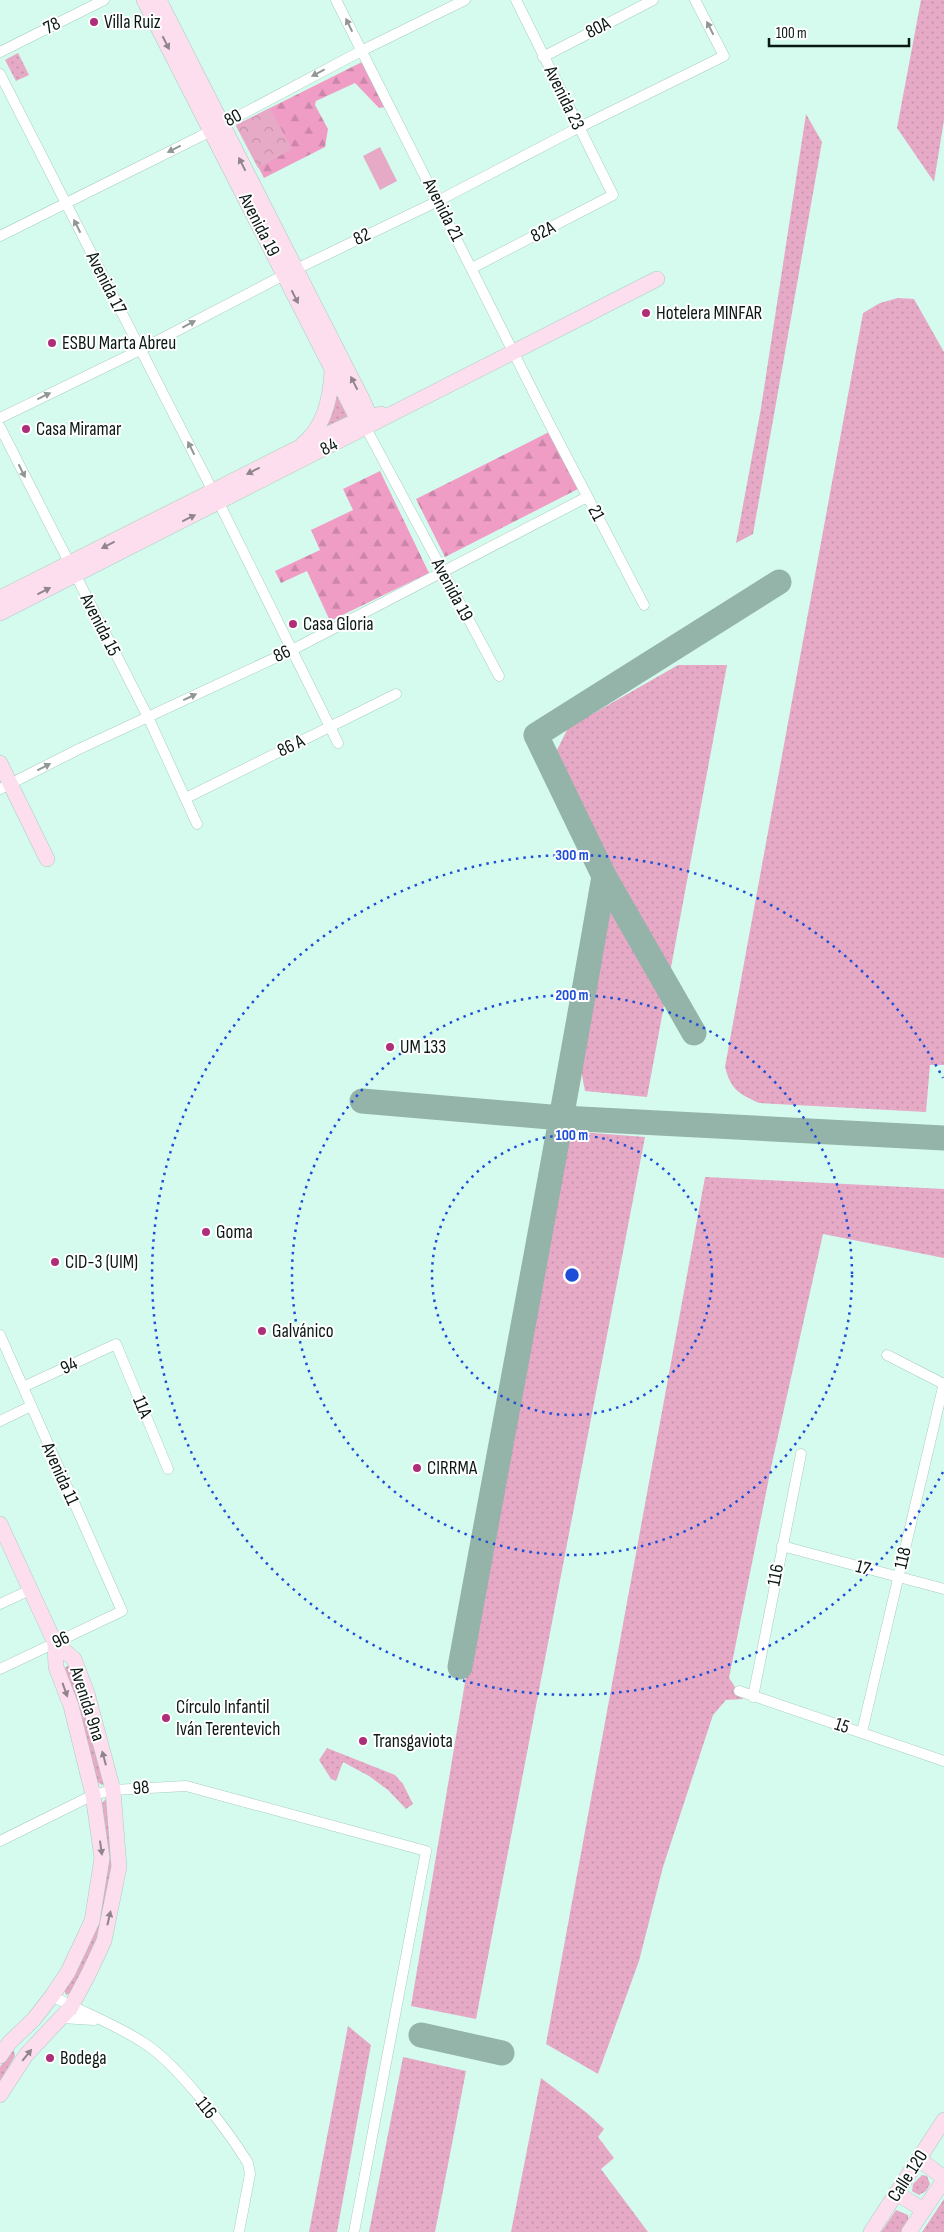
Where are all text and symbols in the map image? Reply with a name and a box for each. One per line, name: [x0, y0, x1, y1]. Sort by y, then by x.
place label: Villa Ruiz: [104, 11, 161, 34]
street label: 78: [40, 12, 64, 40]
street label: 80A: [582, 12, 615, 44]
scale bar: [769, 15, 909, 47]
marker: Villa Ruiz: [88, 16, 100, 28]
one-way arrow: [345, 18, 353, 33]
one-way arrow: [706, 21, 714, 35]
text: 100 m: [776, 24, 807, 43]
one-way arrow: [162, 36, 170, 51]
street label: Avenida 23: [538, 61, 589, 134]
one-way arrow: [311, 69, 325, 77]
street label: 80: [220, 104, 246, 132]
one-way arrow: [167, 145, 181, 153]
one-way arrow: [238, 156, 246, 171]
street label: Avenida 21: [417, 174, 469, 245]
street label: Avenida 19: [233, 189, 285, 260]
street label: 82A: [527, 216, 560, 248]
one-way arrow: [73, 218, 81, 233]
street label: 82: [350, 223, 374, 251]
street label: Avenida 17: [80, 247, 132, 318]
one-way arrow: [291, 290, 299, 305]
place label: Hotelera MINFAR: [656, 302, 763, 325]
marker: Hotelera MINFAR: [640, 307, 652, 319]
one-way arrow: [182, 320, 197, 328]
place label: ESBU Marta Abreu: [62, 332, 176, 355]
marker: ESBU Marta Abreu: [46, 337, 58, 349]
one-way arrow: [350, 375, 358, 390]
one-way arrow: [37, 392, 51, 400]
place label: Casa Miramar: [36, 418, 122, 441]
marker: Casa Miramar: [20, 423, 32, 435]
street label: 84: [316, 433, 342, 461]
one-way arrow: [187, 441, 195, 455]
one-way arrow: [18, 463, 26, 478]
one-way arrow: [245, 467, 260, 475]
street label: 21: [582, 501, 610, 525]
one-way arrow: [182, 514, 196, 522]
one-way arrow: [100, 541, 115, 549]
street label: Avenida 19: [425, 554, 478, 625]
one-way arrow: [36, 587, 51, 595]
street label: Avenida 15: [74, 589, 125, 660]
place label: Casa Gloria: [303, 613, 374, 636]
marker: Casa Gloria: [287, 618, 299, 630]
street label: 86: [269, 640, 295, 668]
one-way arrow: [183, 693, 197, 701]
street label: 86 A: [273, 729, 309, 762]
one-way arrow: [36, 763, 51, 771]
text: 300 m: [555, 846, 589, 865]
text: 200 m: [555, 986, 589, 1005]
place label: UM 133: [400, 1036, 446, 1059]
marker: UM 133: [384, 1041, 396, 1053]
text: 100 m: [556, 1126, 588, 1145]
place label: Goma: [216, 1221, 253, 1244]
marker: Goma: [200, 1226, 212, 1238]
place label: CID-3 (UIM): [65, 1251, 138, 1274]
marker: CID-3 (UIM): [49, 1256, 61, 1268]
centre of rings: [563, 1266, 581, 1284]
place label: Galvánico: [272, 1320, 334, 1343]
marker: Galvánico: [256, 1325, 268, 1337]
street label: 94: [57, 1352, 81, 1380]
street label: 11A: [127, 1393, 157, 1422]
street label: Avenida 11: [36, 1438, 84, 1509]
place label: CIRRMA: [427, 1457, 478, 1480]
marker: CIRRMA: [411, 1462, 423, 1474]
street label: 118: [889, 1545, 917, 1571]
street label: 17: [853, 1555, 873, 1581]
street label: 116: [763, 1562, 789, 1588]
street label: 96: [49, 1626, 73, 1654]
street label: Avenida 9na: [64, 1663, 110, 1744]
one-way arrow: [62, 1683, 69, 1698]
place label: Círculo Infantil Iván Terentevich: [176, 1696, 280, 1741]
marker: Círculo Infantil Iván Terentevich: [160, 1712, 172, 1724]
street label: 15: [832, 1713, 852, 1739]
place label: Transgaviota: [373, 1730, 453, 1753]
marker: Transgaviota: [357, 1735, 369, 1747]
one-way arrow: [100, 1750, 108, 1766]
street label: 98: [132, 1776, 150, 1800]
one-way arrow: [97, 1841, 105, 1857]
one-way arrow: [105, 1911, 113, 1926]
place label: Bodega: [60, 2047, 107, 2070]
one-way arrow: [21, 2049, 32, 2062]
marker: Bodega: [44, 2052, 56, 2064]
street label: 116: [190, 2092, 222, 2124]
street label: Calle 120: [883, 2146, 933, 2206]

